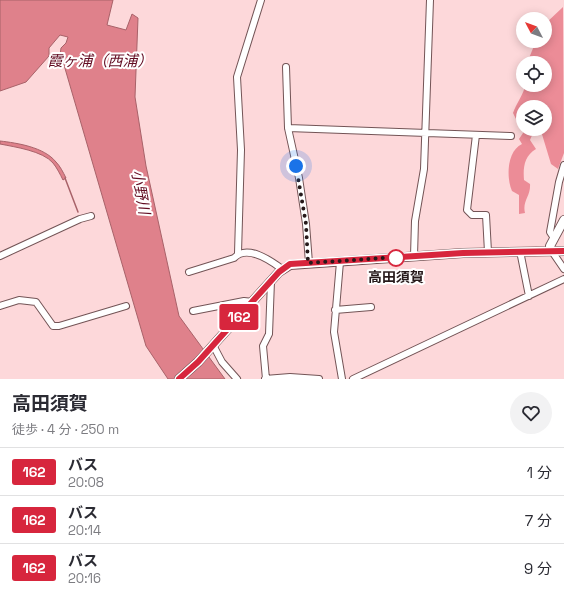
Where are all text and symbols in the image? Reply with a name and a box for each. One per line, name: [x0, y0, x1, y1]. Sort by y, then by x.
north arrow: [516, 12, 552, 48]
map controls: [516, 12, 552, 136]
water label: 霞ヶ浦（西浦）: [47, 51, 153, 70]
button: locate: [516, 56, 552, 92]
button: layers: [516, 100, 552, 136]
your location: [286, 156, 306, 176]
water label: 小野川: [128, 168, 155, 218]
marker: 高田須賀: [387, 249, 405, 267]
place label: 高田須賀: [368, 268, 424, 286]
line badge: 162: [216, 304, 262, 330]
text: 162: [227, 308, 251, 326]
text: 高田須賀: [12, 391, 88, 416]
button: heart: [510, 392, 552, 434]
text: 徒歩 · 4 分 · 250 m: [12, 421, 119, 438]
text: バス: [68, 455, 98, 474]
text: 162: [22, 463, 46, 481]
text: 1 分: [527, 463, 552, 482]
text: 20:08: [68, 474, 104, 491]
text: バス: [68, 503, 98, 522]
text: 162: [22, 511, 46, 529]
text: 7 分: [525, 511, 552, 530]
text: 20:14: [68, 522, 101, 539]
text: バス: [68, 551, 98, 570]
text: 162: [22, 559, 46, 577]
text: 9 分: [524, 559, 552, 578]
text: 20:16: [68, 570, 101, 587]

